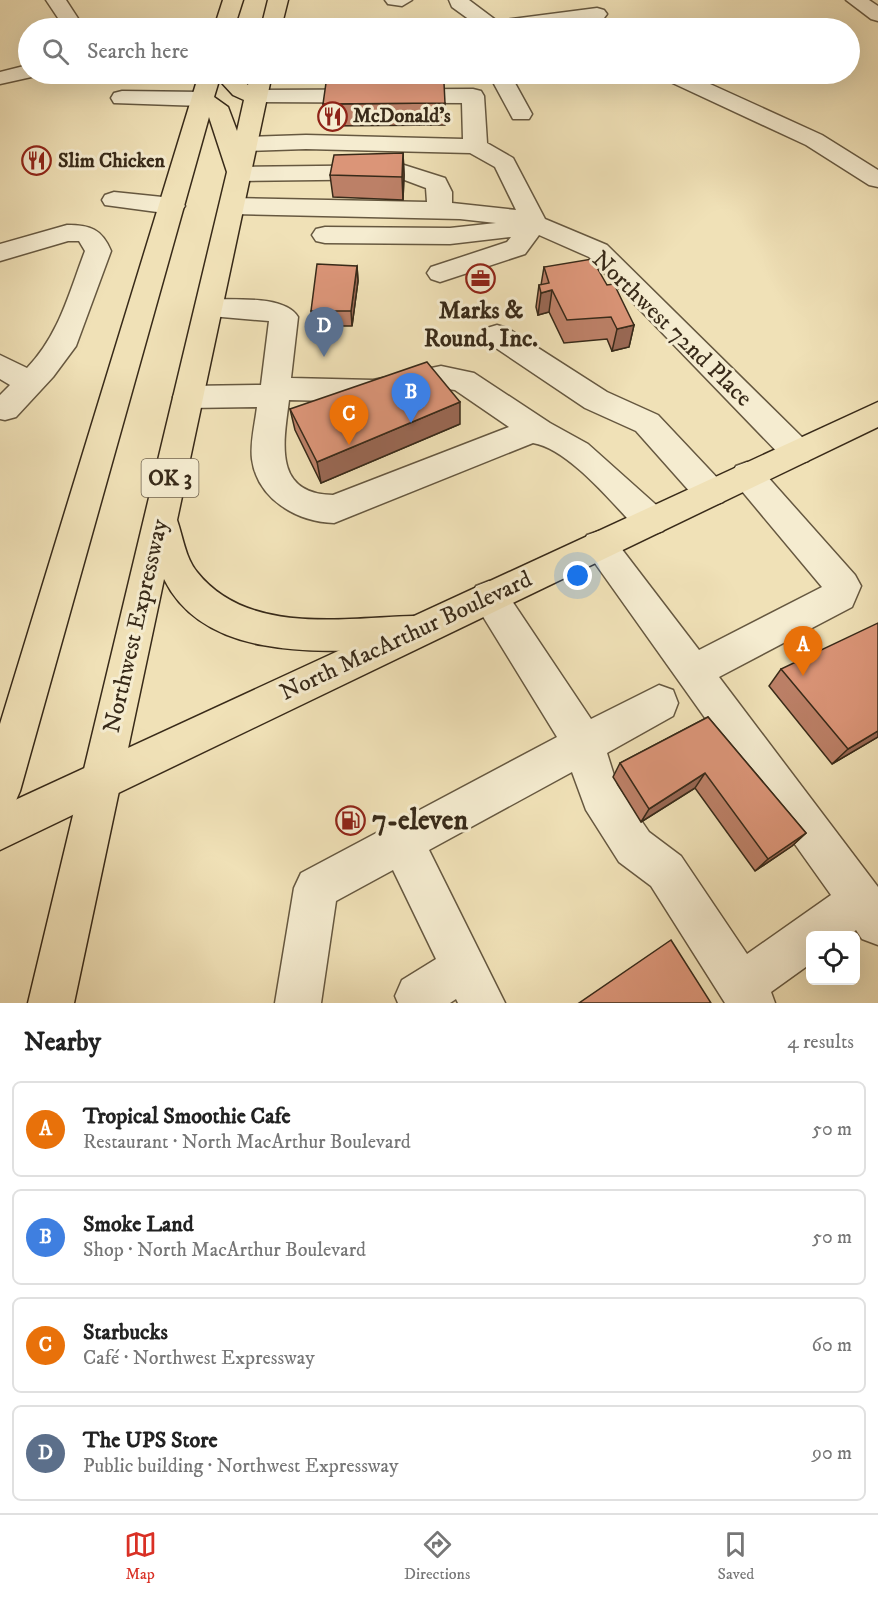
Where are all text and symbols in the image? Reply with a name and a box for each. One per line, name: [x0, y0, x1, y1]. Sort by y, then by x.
search box: [18, 18, 860, 84]
icon: search: [39, 35, 72, 68]
text: Search here: [87, 38, 189, 65]
restaurant icon: McDonald's: [316, 100, 348, 132]
place label: McDonald's: [353, 104, 451, 129]
restaurant icon: Slim Chicken: [21, 145, 53, 177]
place label: Slim Chicken: [58, 149, 166, 174]
street label: Northwest 72nd Place: [586, 245, 759, 413]
office icon: Marks & Round, Inc.: [465, 262, 497, 294]
place label: Marks & Round, Inc.: [424, 296, 538, 354]
pin: D: [304, 308, 344, 357]
pin: B: [392, 374, 430, 423]
pin: C: [330, 396, 368, 445]
road number: OK 3: [142, 459, 198, 497]
street label: Northwest Expressway: [97, 516, 175, 736]
your location: [563, 561, 592, 590]
street label: North MacArthur Boulevard: [275, 564, 537, 708]
pin: A: [784, 626, 822, 676]
place label: 7-eleven: [372, 803, 468, 838]
fuel station icon: 7-eleven: [335, 804, 367, 836]
map controls: [806, 931, 860, 985]
button: locate: [806, 931, 860, 985]
text: Nearby: [24, 1026, 101, 1059]
text: 4 results: [787, 1030, 854, 1055]
text: Tropical Smoothie Cafe: [83, 1103, 291, 1130]
text: A: [39, 1117, 52, 1142]
text: 50 m: [812, 1117, 852, 1142]
text: Restaurant · North MacArthur Boulevard: [83, 1130, 411, 1155]
text: Smoke Land: [83, 1211, 194, 1238]
text: B: [39, 1225, 52, 1250]
text: 50 m: [812, 1225, 852, 1250]
text: Shop · North MacArthur Boulevard: [83, 1238, 366, 1263]
text: Starbucks: [83, 1319, 168, 1346]
text: C: [39, 1333, 52, 1358]
text: 60 m: [812, 1333, 852, 1358]
text: Café · Northwest Expressway: [83, 1346, 315, 1371]
text: The UPS Store: [83, 1427, 218, 1454]
text: D: [38, 1441, 53, 1466]
text: 90 m: [812, 1441, 852, 1466]
text: Public building · Northwest Expressway: [83, 1454, 398, 1479]
tab: Map: [124, 1528, 157, 1584]
tab: Directions: [404, 1528, 470, 1584]
tab: Saved: [718, 1528, 754, 1584]

